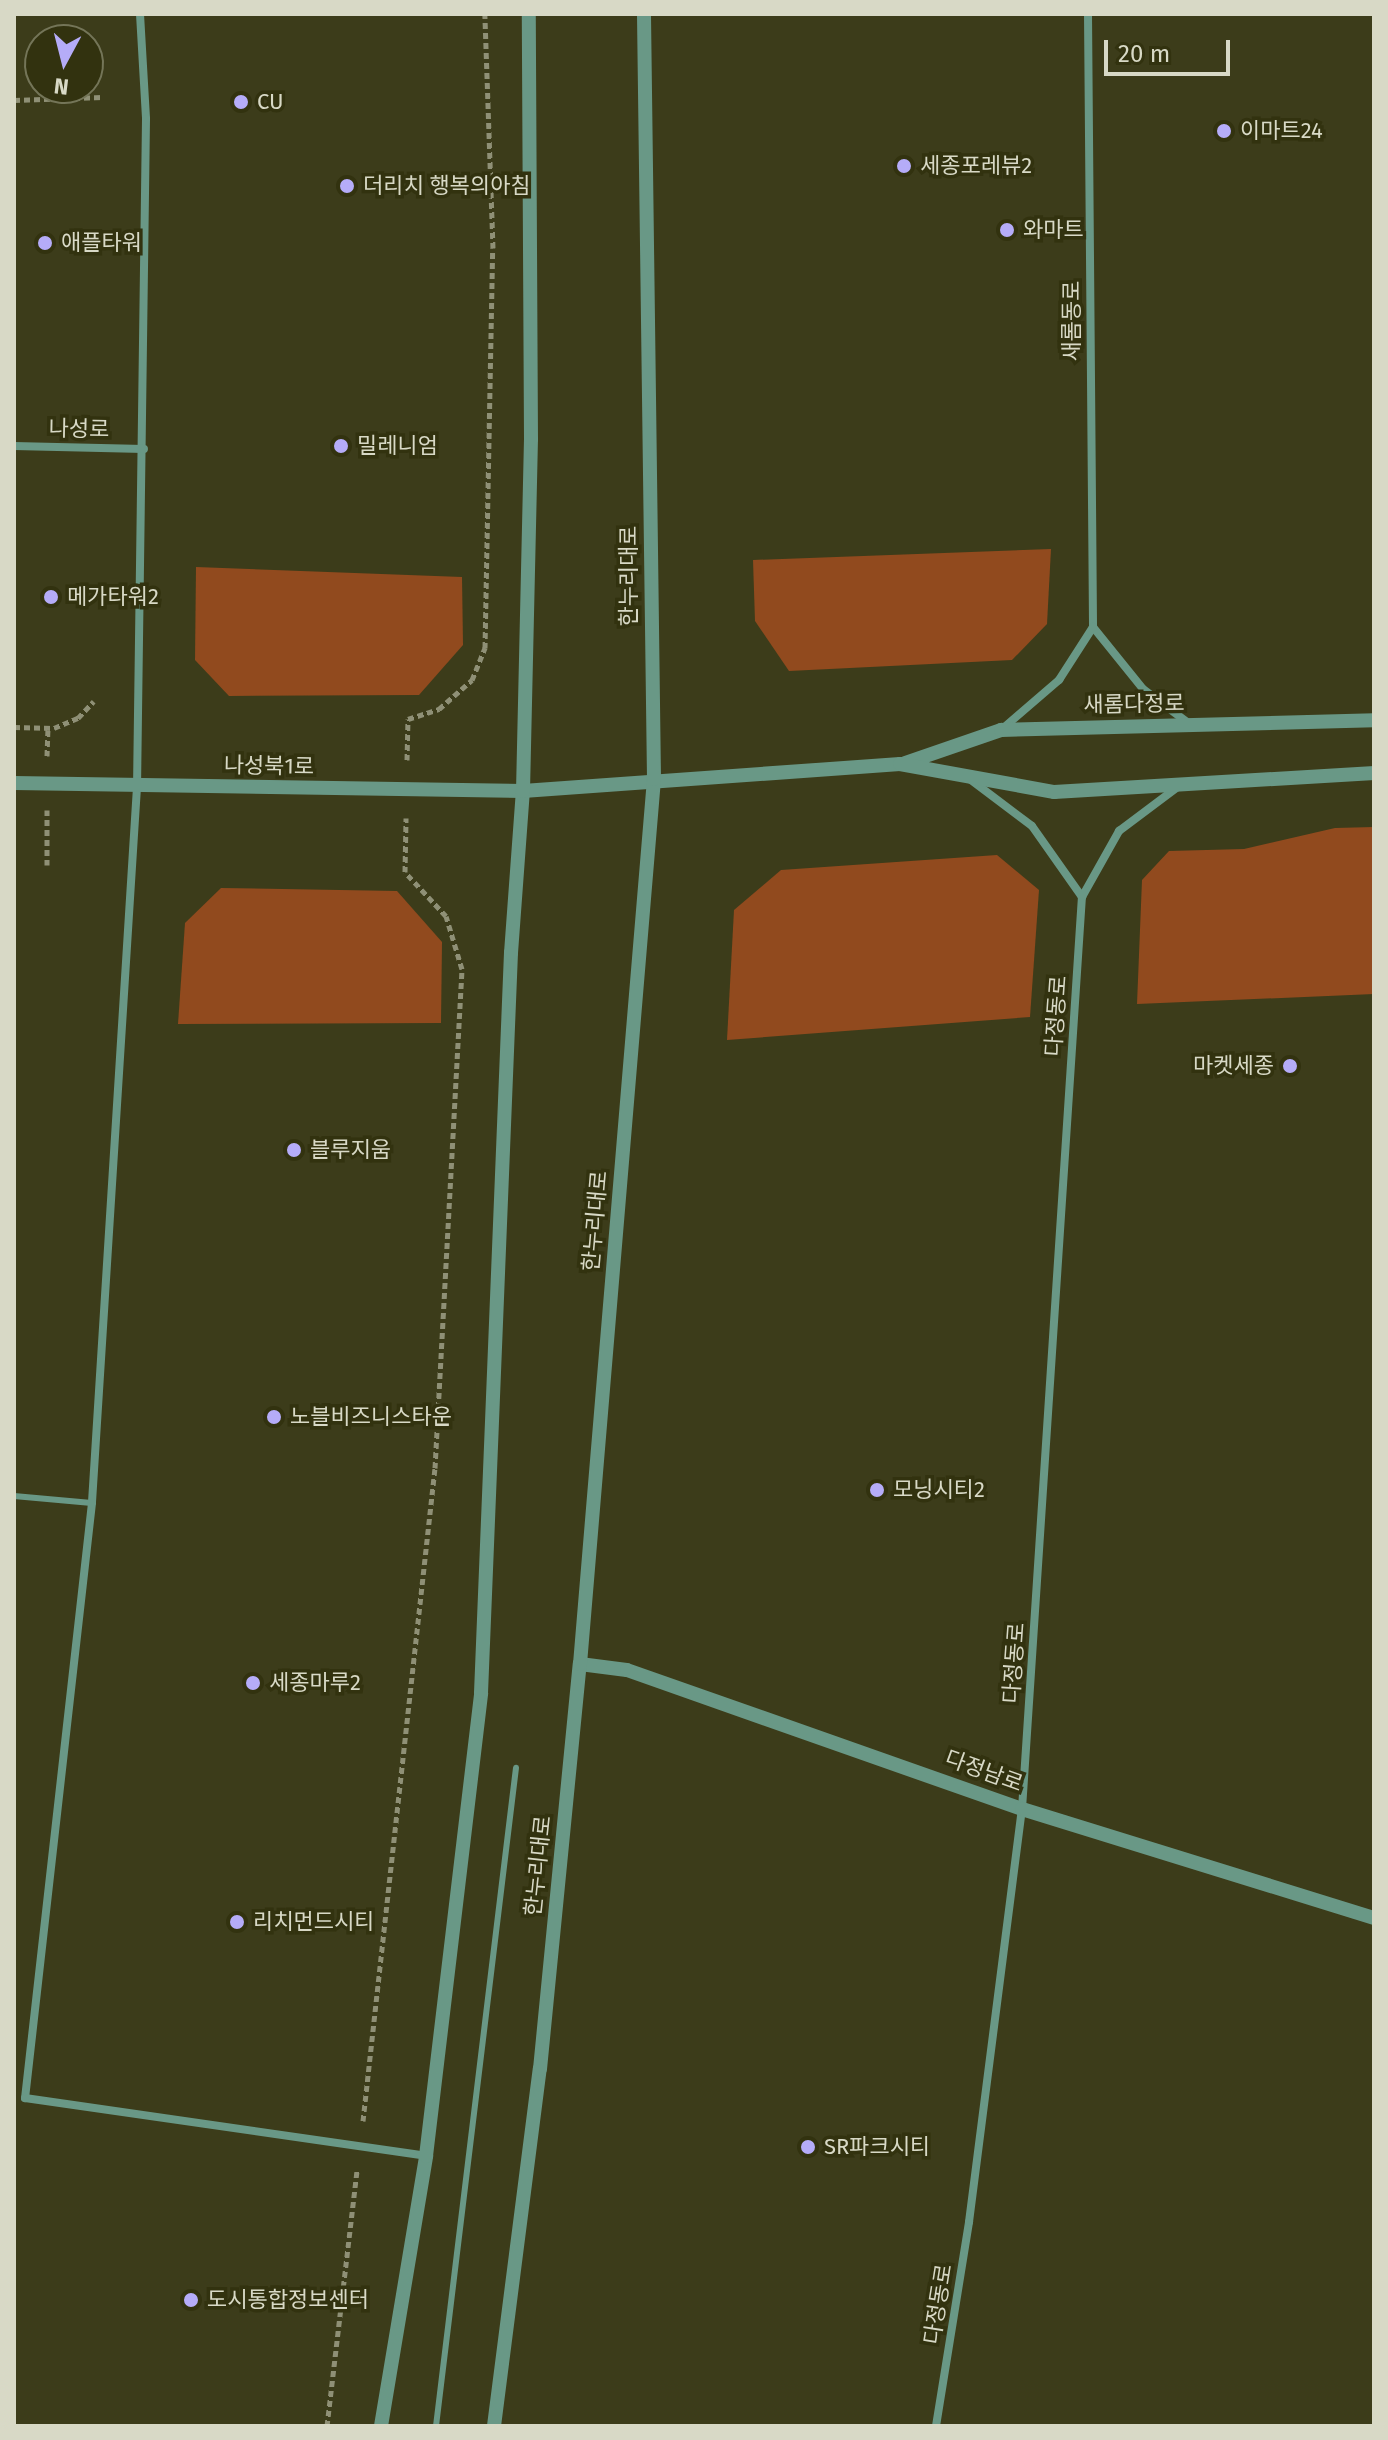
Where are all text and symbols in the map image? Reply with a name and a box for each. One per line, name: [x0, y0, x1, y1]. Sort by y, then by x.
north arrow: [24, 24, 104, 104]
scale bar: [1108, 24, 1234, 74]
text: 20 m: [1118, 40, 1170, 68]
text: N: [52, 72, 70, 101]
place label: CU: [257, 89, 284, 115]
marker: CU: [232, 93, 250, 111]
place label: 이마트24: [1240, 118, 1323, 144]
marker: 이마트24: [1215, 122, 1233, 140]
place label: 세종포레뷰2: [920, 153, 1032, 179]
marker: 세종포레뷰2: [895, 157, 913, 175]
place label: 더리치 행복의아침: [363, 173, 531, 199]
marker: 더리치 행복의아침: [338, 177, 356, 195]
place label: 와마트: [1023, 217, 1084, 243]
marker: 와마트: [998, 221, 1016, 239]
place label: 애플타워: [61, 230, 142, 256]
marker: 애플타워: [36, 234, 54, 252]
street label: 새롬동로: [1059, 281, 1085, 361]
street label: 나성로: [48, 415, 110, 443]
place label: 밀레니엄: [357, 433, 438, 459]
marker: 밀레니엄: [332, 437, 350, 455]
street label: 한누리대로: [616, 525, 642, 627]
place label: 메가타워2: [67, 584, 159, 610]
marker: 메가타워2: [42, 588, 60, 606]
street label: 새롬다정로: [1083, 690, 1185, 718]
street label: 나성북1로: [224, 752, 314, 780]
street label: 다정동로: [1040, 975, 1072, 1057]
place label: 마켓세종: [1193, 1053, 1274, 1079]
marker: 마켓세종: [1281, 1057, 1299, 1075]
place label: 블루지움: [310, 1137, 391, 1163]
marker: 블루지움: [285, 1141, 303, 1159]
street label: 한누리대로: [577, 1169, 613, 1273]
place label: 노블비즈니스타운: [290, 1404, 452, 1430]
marker: 노블비즈니스타운: [265, 1408, 283, 1426]
place label: 모닝시티2: [893, 1477, 985, 1503]
marker: 모닝시티2: [868, 1481, 886, 1499]
street label: 다정동로: [998, 1622, 1030, 1704]
place label: 세종마루2: [269, 1670, 361, 1696]
marker: 세종마루2: [244, 1674, 262, 1692]
street label: 다정남로: [941, 1745, 1027, 1797]
street label: 한누리대로: [520, 1814, 556, 1918]
place label: 리치먼드시티: [253, 1909, 374, 1935]
marker: 리치먼드시티: [228, 1913, 246, 1931]
place label: SR파크시티: [824, 2134, 930, 2160]
marker: SR파크시티: [799, 2138, 817, 2156]
street label: 다정동로: [919, 2262, 957, 2346]
place label: 도시통합정보센터: [207, 2287, 369, 2313]
marker: 도시통합정보센터: [182, 2291, 200, 2309]

